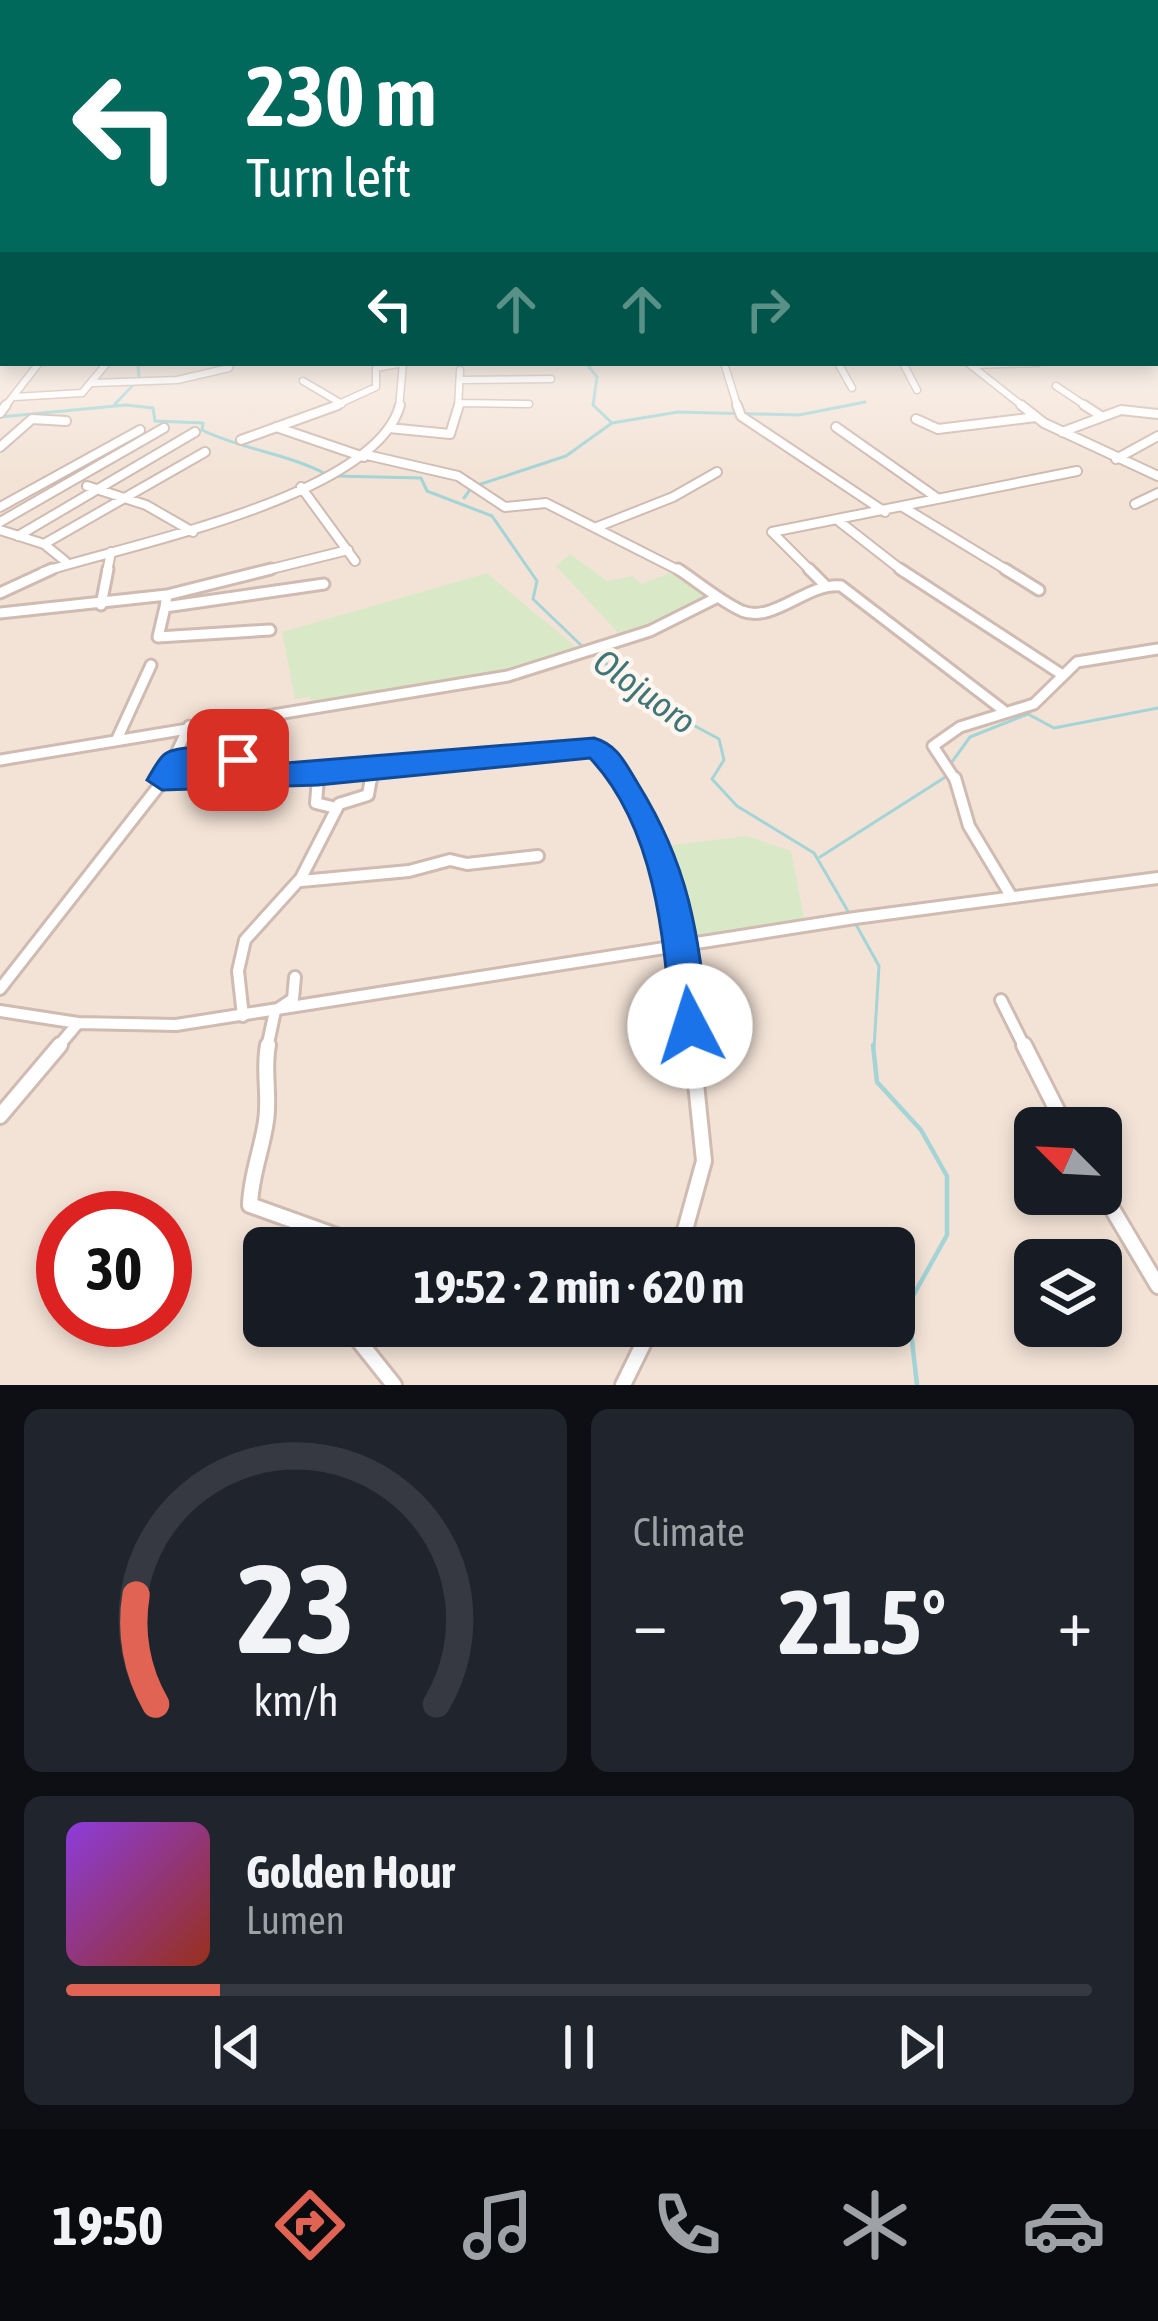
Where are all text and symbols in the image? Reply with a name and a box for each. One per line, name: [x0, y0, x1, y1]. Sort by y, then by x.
icon: left: [48, 48, 204, 204]
text: 230 m: [246, 48, 436, 144]
text: Turn left: [246, 147, 411, 208]
icon: left: [357, 276, 423, 342]
icon: ahead: [483, 276, 549, 342]
icon: ahead: [609, 276, 675, 342]
icon: right: [735, 276, 801, 342]
water label: Olojuoro: [586, 640, 704, 742]
pin: [187, 709, 289, 811]
icon: arrive: [205, 727, 271, 793]
position arrow: [627, 963, 753, 1089]
north arrow: [1014, 1107, 1122, 1215]
map controls: [1014, 1107, 1122, 1347]
speed limit sign: 30: [36, 1191, 192, 1347]
button: layers: [1014, 1239, 1122, 1347]
text: 19:52 · 2 min · 620 m: [414, 1261, 744, 1313]
text: Climate: [633, 1510, 745, 1554]
text: 23: [237, 1536, 354, 1679]
text: 21.5°: [779, 1570, 946, 1673]
text: −: [633, 1584, 667, 1660]
text: +: [1058, 1584, 1092, 1660]
text: km/h: [253, 1675, 338, 1724]
text: Golden Hour: [246, 1846, 455, 1898]
text: Lumen: [246, 1898, 345, 1942]
icon: previous: [204, 2014, 270, 2080]
icon: pause: [546, 2014, 612, 2080]
icon: next: [888, 2014, 954, 2080]
icon: directions: [268, 2183, 352, 2267]
icon: music: [456, 2183, 540, 2267]
icon: phone: [645, 2183, 729, 2267]
icon: climate: [833, 2183, 917, 2267]
icon: car: [1022, 2183, 1106, 2267]
text: 19:50: [52, 2195, 163, 2256]

